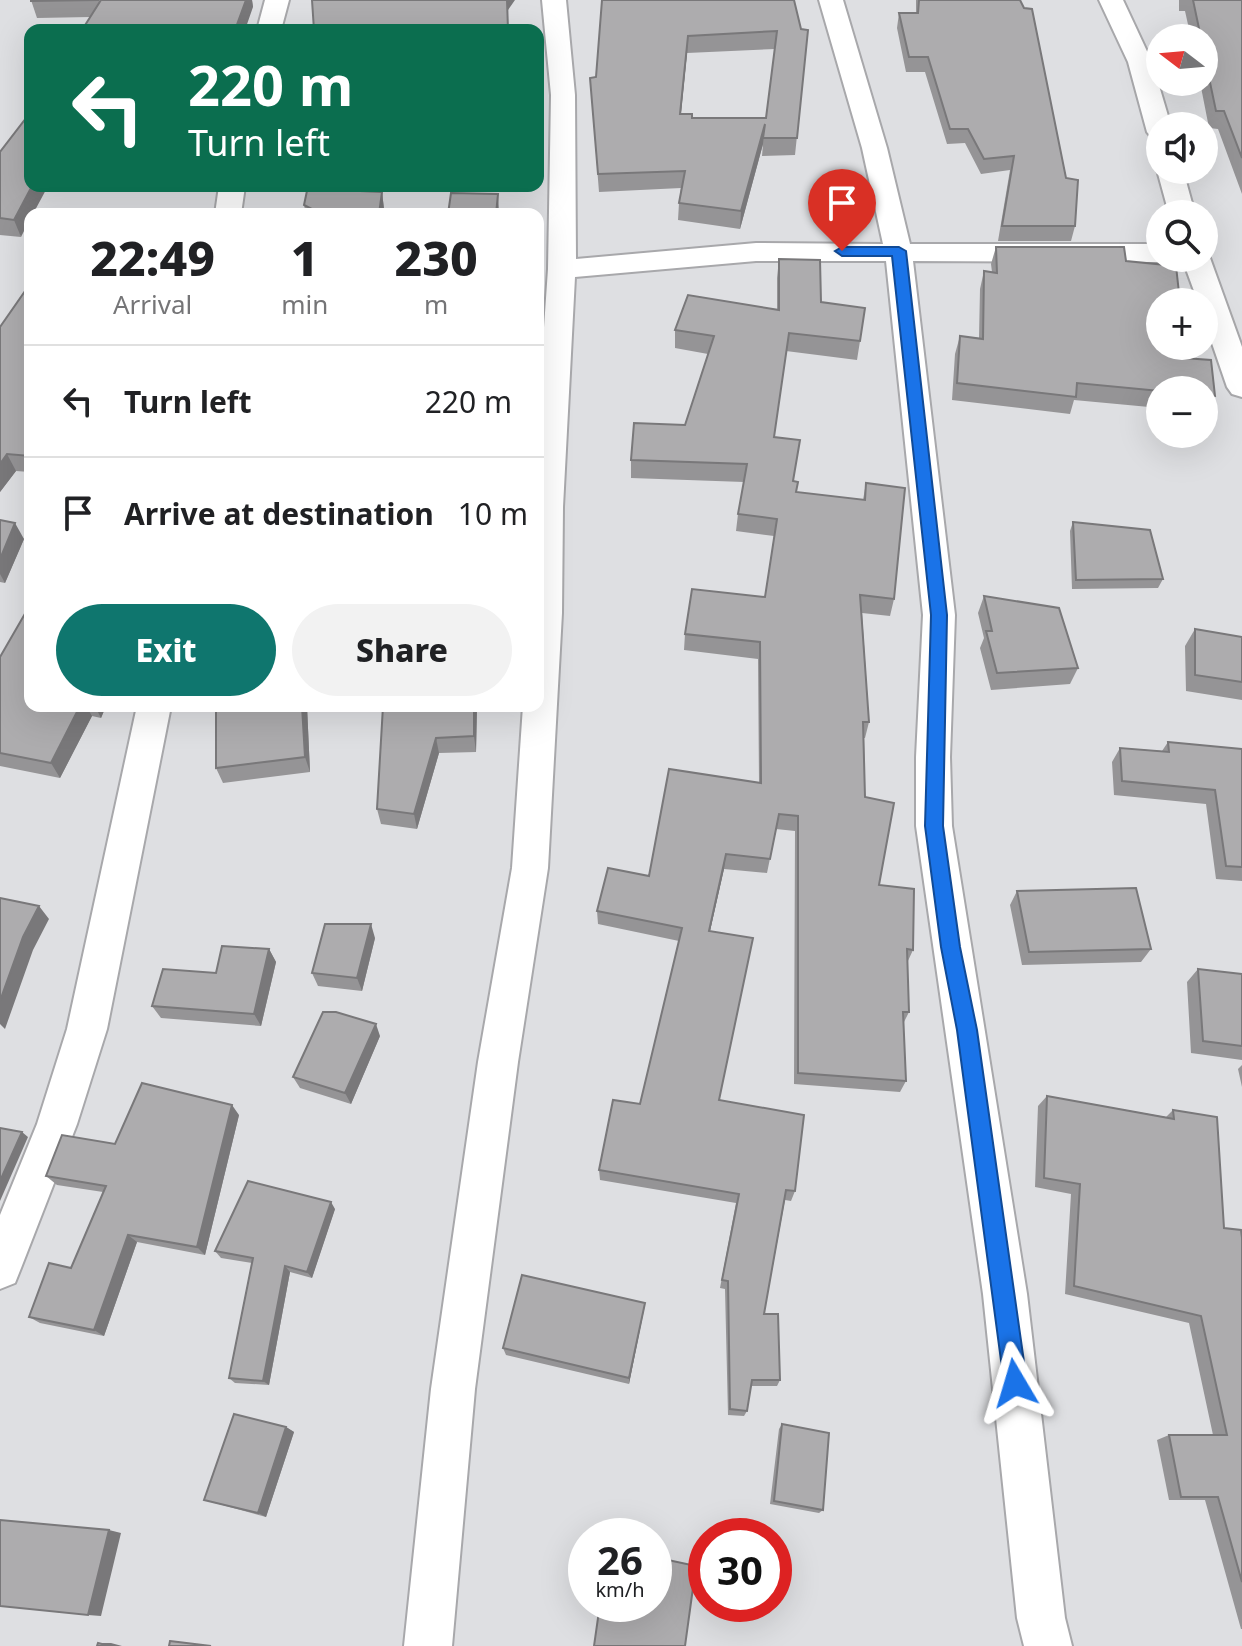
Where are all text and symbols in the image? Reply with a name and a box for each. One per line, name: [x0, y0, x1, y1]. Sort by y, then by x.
north arrow: [1146, 24, 1218, 96]
map controls: [1146, 24, 1218, 448]
text: 220 m: [188, 46, 353, 122]
icon: left: [56, 56, 160, 160]
button: sound: [1146, 112, 1218, 184]
text: Turn left: [188, 118, 330, 167]
pin: [808, 169, 876, 251]
icon: arrive: [820, 181, 864, 225]
button: search: [1146, 200, 1218, 272]
text: 22:49: [90, 225, 215, 290]
text: 1: [291, 225, 319, 290]
text: 230: [395, 225, 478, 290]
text: Arrival: [113, 286, 192, 322]
text: min: [281, 286, 328, 322]
text: m: [424, 286, 448, 322]
button: +: [1146, 288, 1218, 360]
button: −: [1146, 376, 1218, 448]
icon: left: [56, 379, 100, 423]
text: Turn left: [124, 381, 252, 422]
text: 220 m: [425, 381, 512, 422]
icon: arrive: [56, 491, 100, 535]
text: Arrive at destination: [124, 493, 434, 534]
text: 10 m: [458, 493, 528, 534]
button: Exit: [56, 604, 276, 696]
button: Share: [292, 604, 512, 696]
position arrow: [973, 1341, 1057, 1425]
speed limit sign: 30: [688, 1518, 792, 1622]
text: 26: [597, 1532, 643, 1587]
text: km/h: [595, 1576, 645, 1603]

